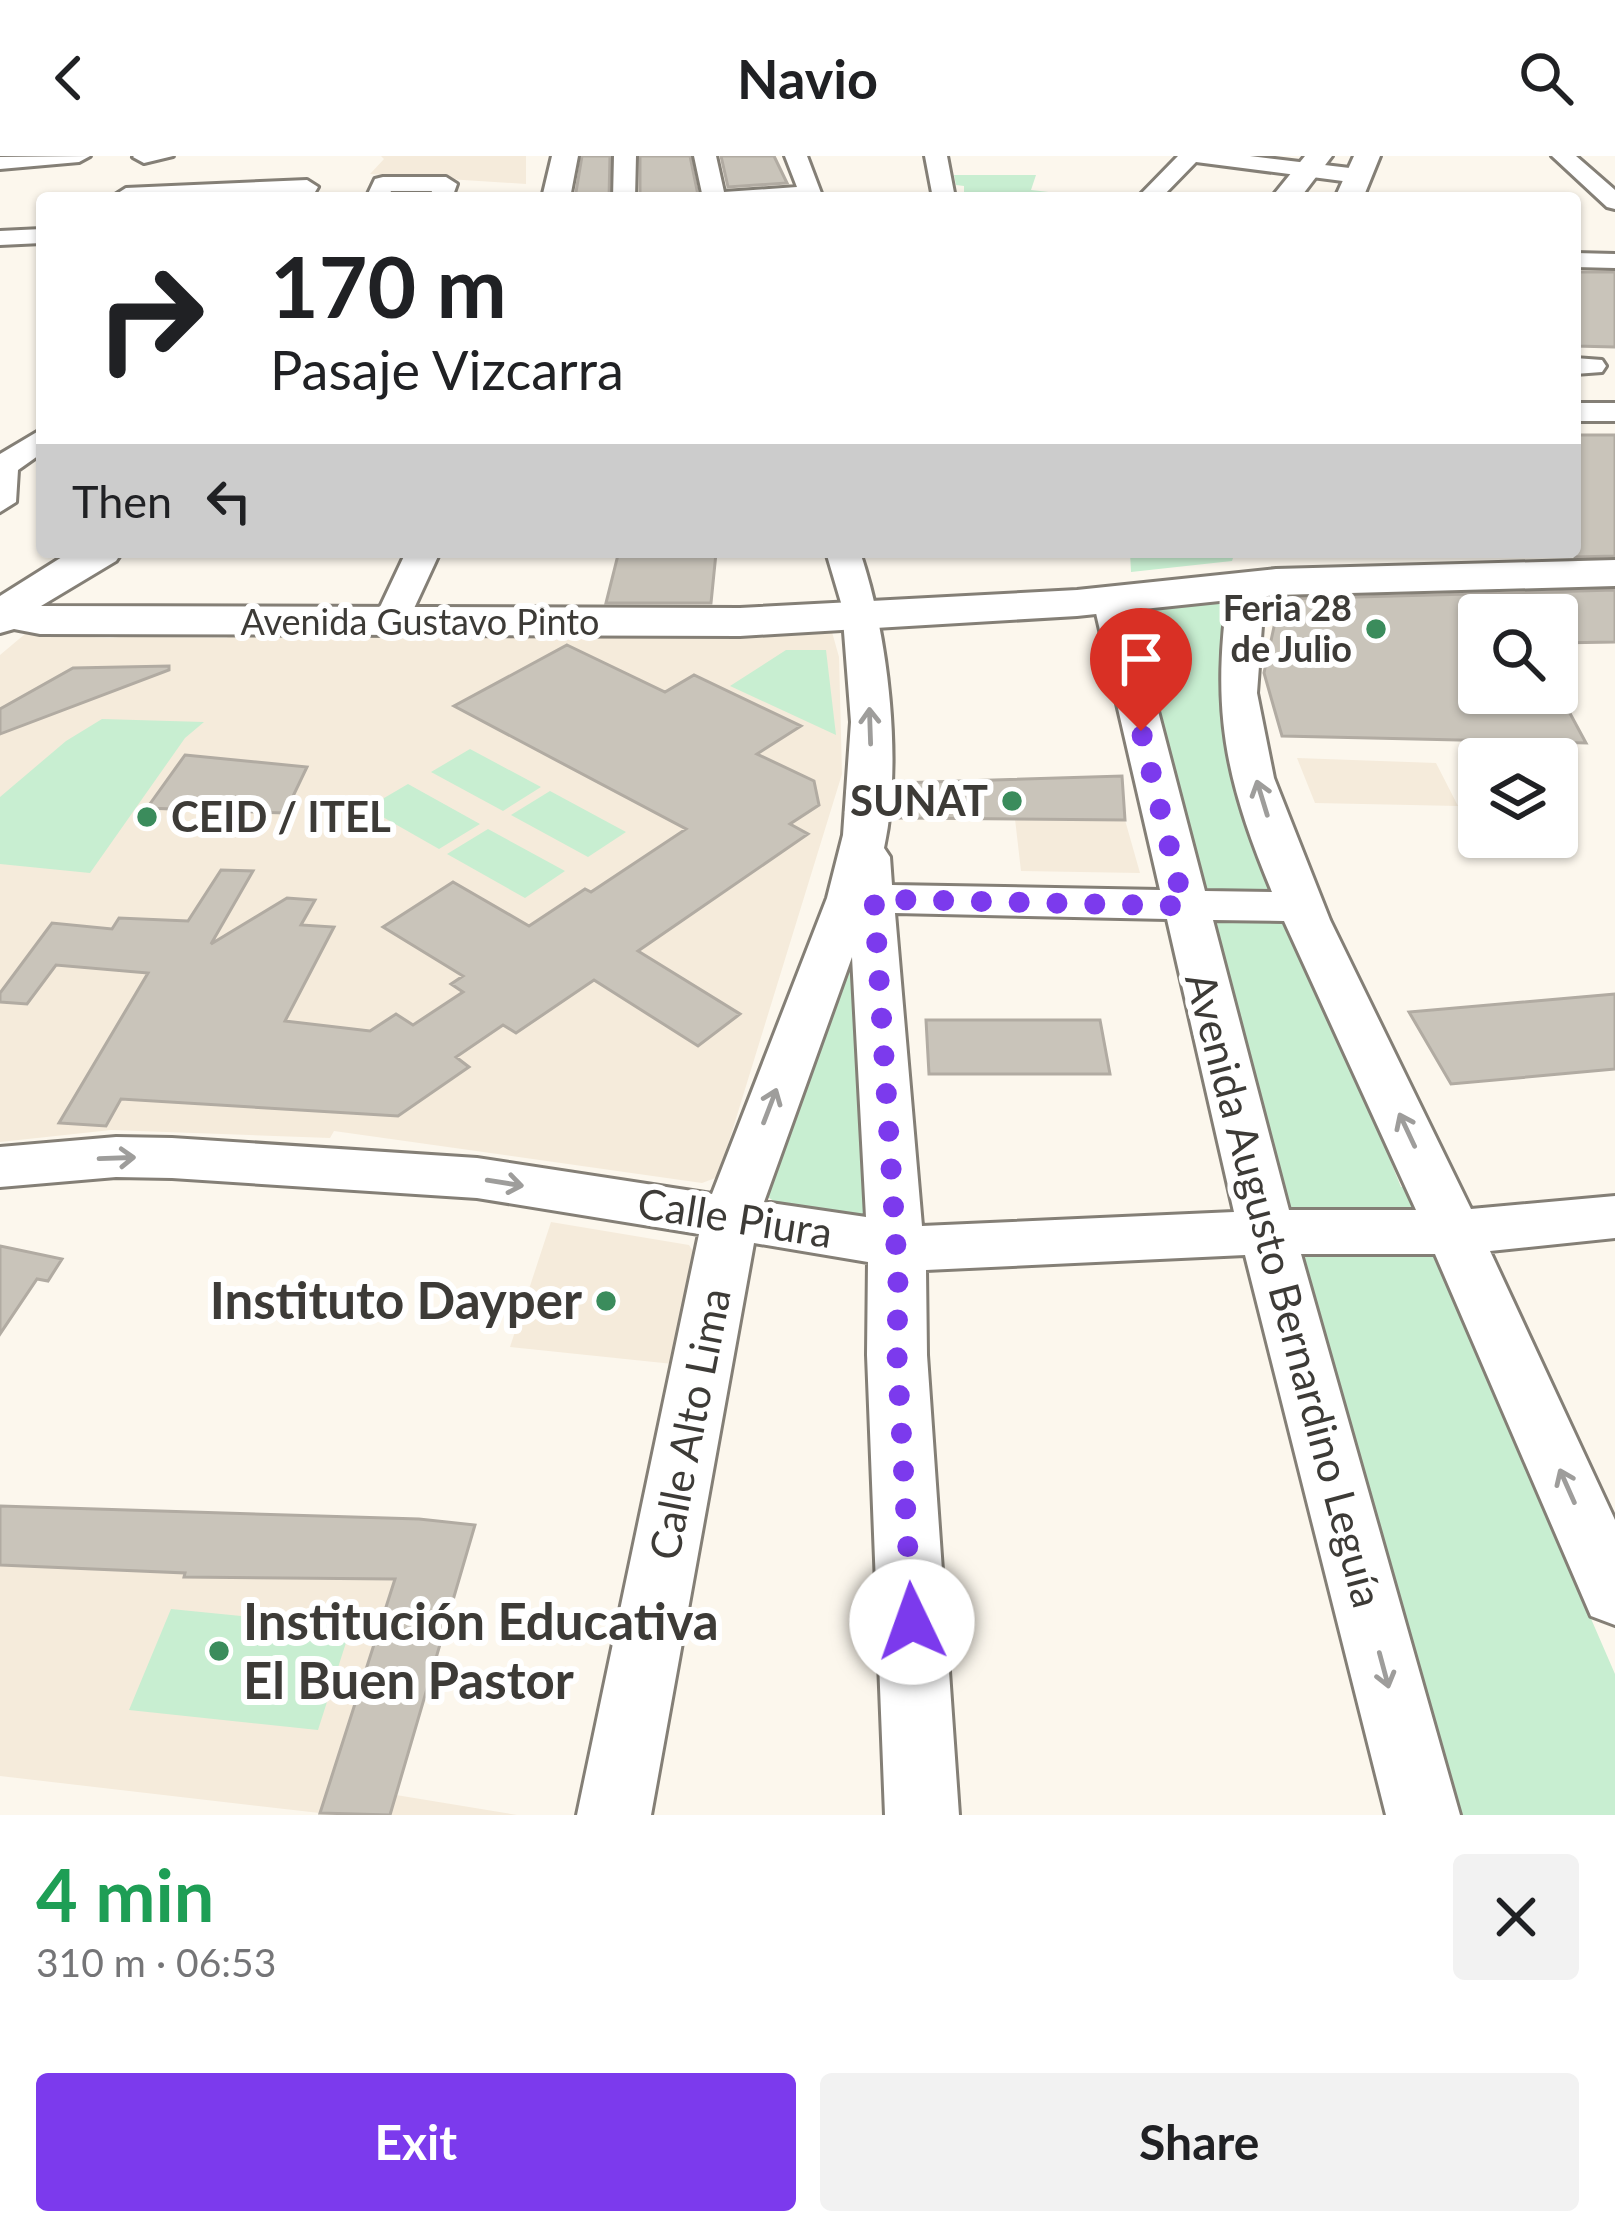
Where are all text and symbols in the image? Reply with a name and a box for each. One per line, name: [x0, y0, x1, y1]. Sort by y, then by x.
icon: back: [36, 45, 102, 111]
icon: search: [1513, 45, 1579, 111]
text: Navio: [737, 46, 878, 111]
text: 170 m: [270, 235, 507, 336]
icon: right: [72, 240, 228, 396]
text: Pasaje Vizcarra: [270, 337, 624, 402]
icon: left: [196, 468, 262, 534]
text: Then: [72, 474, 172, 528]
place label: Feria 28 de Julio: [1223, 585, 1352, 670]
map controls: [1458, 594, 1578, 858]
button: search: [1458, 594, 1578, 714]
street label: Avenida Gustavo Pinto: [241, 599, 600, 643]
pin: [1090, 608, 1192, 731]
marker: Feria 28 de Julio: [1363, 616, 1389, 642]
icon: arrive: [1108, 626, 1174, 692]
one-way arrow: [859, 707, 882, 746]
button: layers: [1458, 738, 1578, 858]
place label: SUNAT: [850, 775, 988, 825]
one-way arrow: [1250, 780, 1272, 818]
marker: SUNAT: [999, 788, 1025, 814]
place label: CEID / ITEL: [171, 791, 391, 841]
marker: CEID / ITEL: [134, 804, 160, 830]
street label: Avenida Augusto Bernardino Leguía: [1176, 967, 1394, 1612]
one-way arrow: [761, 1088, 783, 1125]
one-way arrow: [1395, 1113, 1417, 1149]
one-way arrow: [97, 1147, 136, 1170]
one-way arrow: [485, 1172, 524, 1195]
street label: Calle Piura: [634, 1177, 836, 1257]
place label: Instituto Dayper: [210, 1269, 582, 1330]
street label: Calle Alto Lima: [638, 1284, 740, 1564]
marker: Instituto Dayper: [593, 1288, 619, 1314]
one-way arrow: [1555, 1469, 1577, 1505]
position arrow: [849, 1559, 975, 1685]
place label: Institución Educativa El Buen Pastor: [243, 1590, 719, 1710]
marker: Institución Educativa El Buen Pastor: [206, 1638, 232, 1664]
one-way arrow: [1374, 1650, 1396, 1688]
text: 4 min: [36, 1851, 214, 1937]
button: close: [1453, 1854, 1579, 1980]
text: 310 m · 06:53: [36, 1939, 276, 1985]
button: Exit: [36, 2073, 796, 2211]
button: Share: [820, 2073, 1579, 2211]

